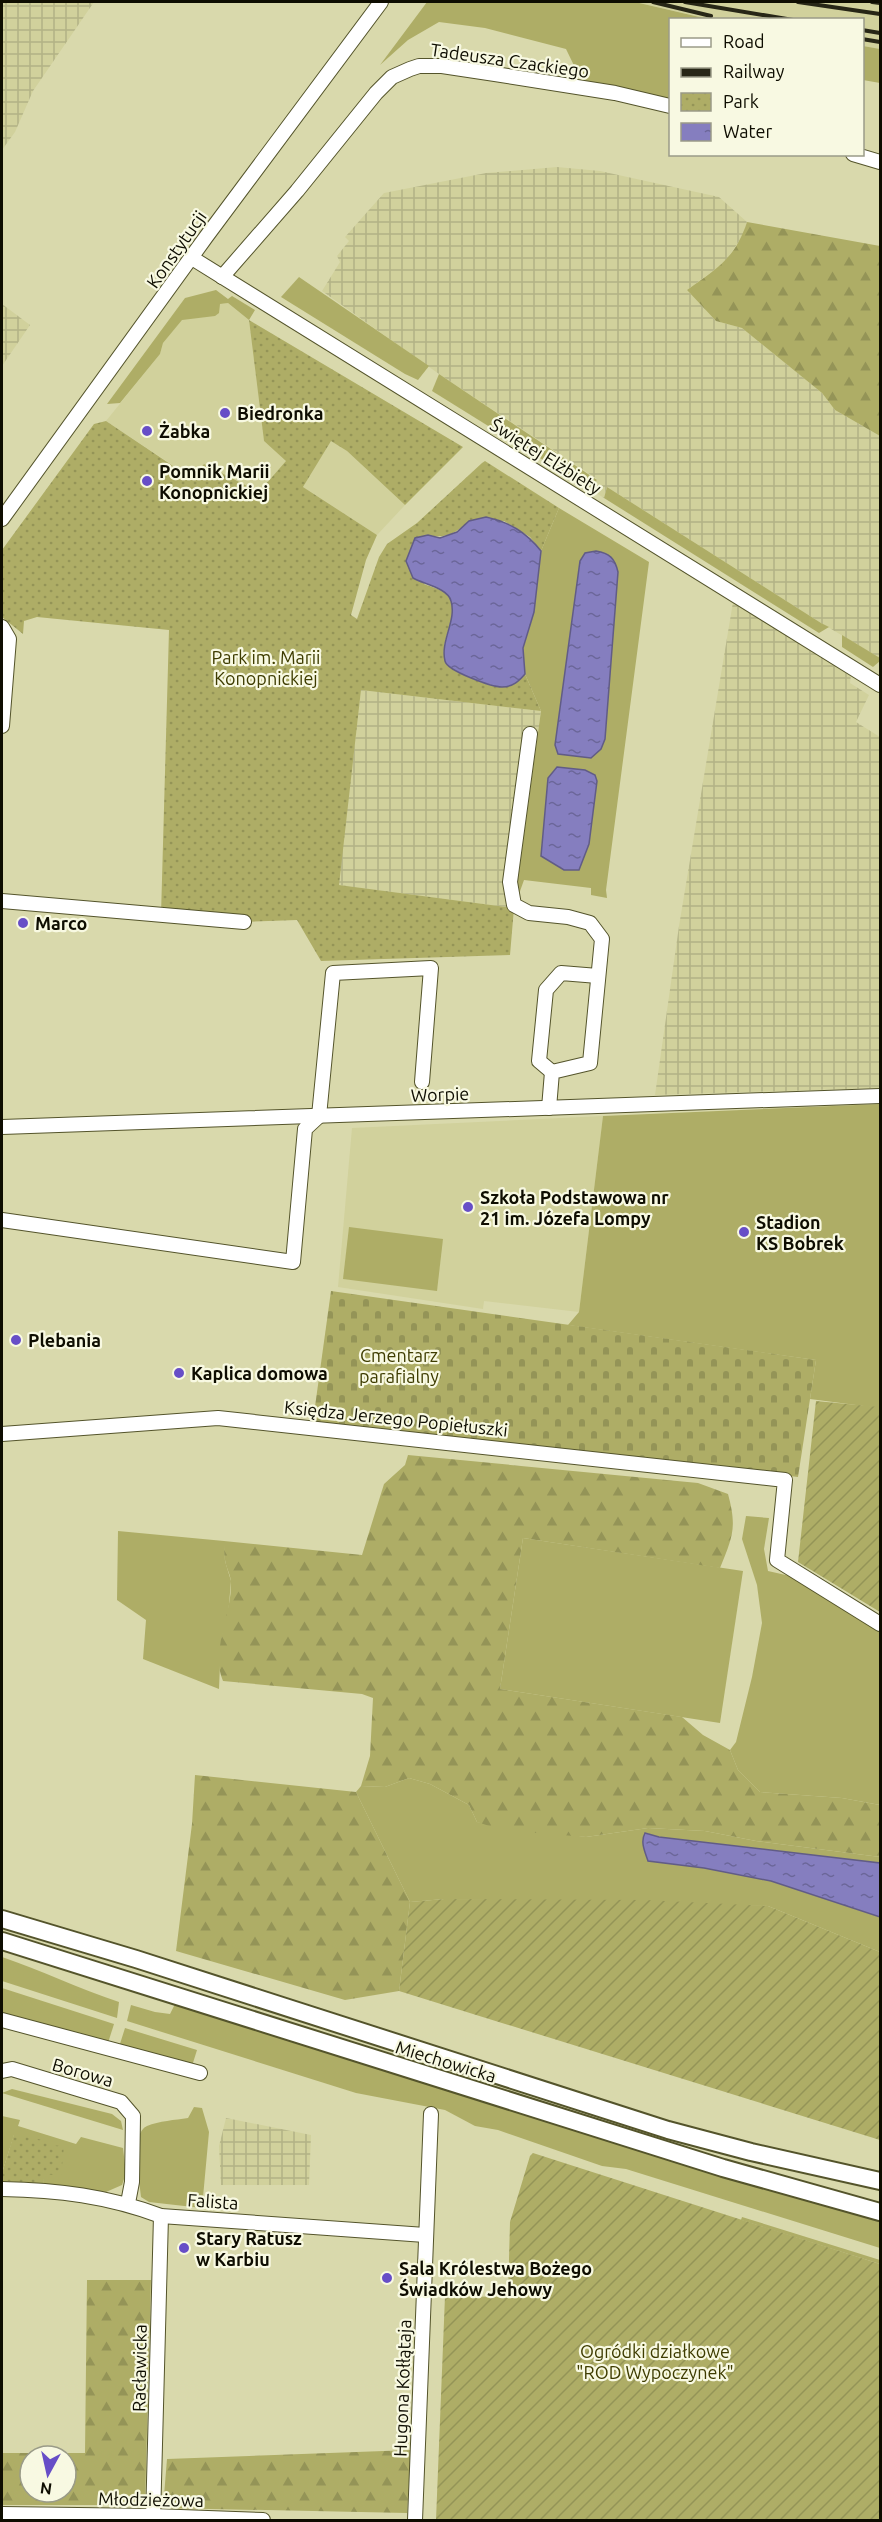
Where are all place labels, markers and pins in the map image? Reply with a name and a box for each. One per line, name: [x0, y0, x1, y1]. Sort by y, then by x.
place label: Biedronka: [237, 403, 323, 423]
marker: Biedronka: [218, 406, 232, 420]
place label: Żabka: [159, 421, 210, 441]
marker: Żabka: [140, 424, 154, 438]
place label: Pomnik Marii Konopnickiej: [159, 461, 270, 502]
marker: Pomnik Marii Konopnickiej: [140, 474, 154, 488]
place label: Marco: [35, 913, 87, 933]
marker: Marco: [16, 916, 30, 930]
place label: Szkoła Podstawowa nr 21 im. Józefa Lompy: [480, 1187, 669, 1228]
marker: Szkoła Podstawowa nr 21 im. Józefa Lompy: [461, 1200, 475, 1214]
place label: Stadion KS Bobrek: [756, 1212, 844, 1253]
marker: Stadion KS Bobrek: [737, 1225, 751, 1239]
place label: Plebania: [28, 1330, 101, 1350]
marker: Plebania: [9, 1333, 23, 1347]
place label: Kaplica domowa: [191, 1363, 328, 1383]
marker: Kaplica domowa: [172, 1366, 186, 1380]
place label: Stary Ratusz w Karbiu: [196, 2228, 302, 2269]
marker: Stary Ratusz w Karbiu: [177, 2241, 191, 2255]
place label: Sala Królestwa Bożego Świadków Jehowy: [399, 2258, 592, 2299]
marker: Sala Królestwa Bożego Świadków Jehowy: [380, 2271, 394, 2285]

